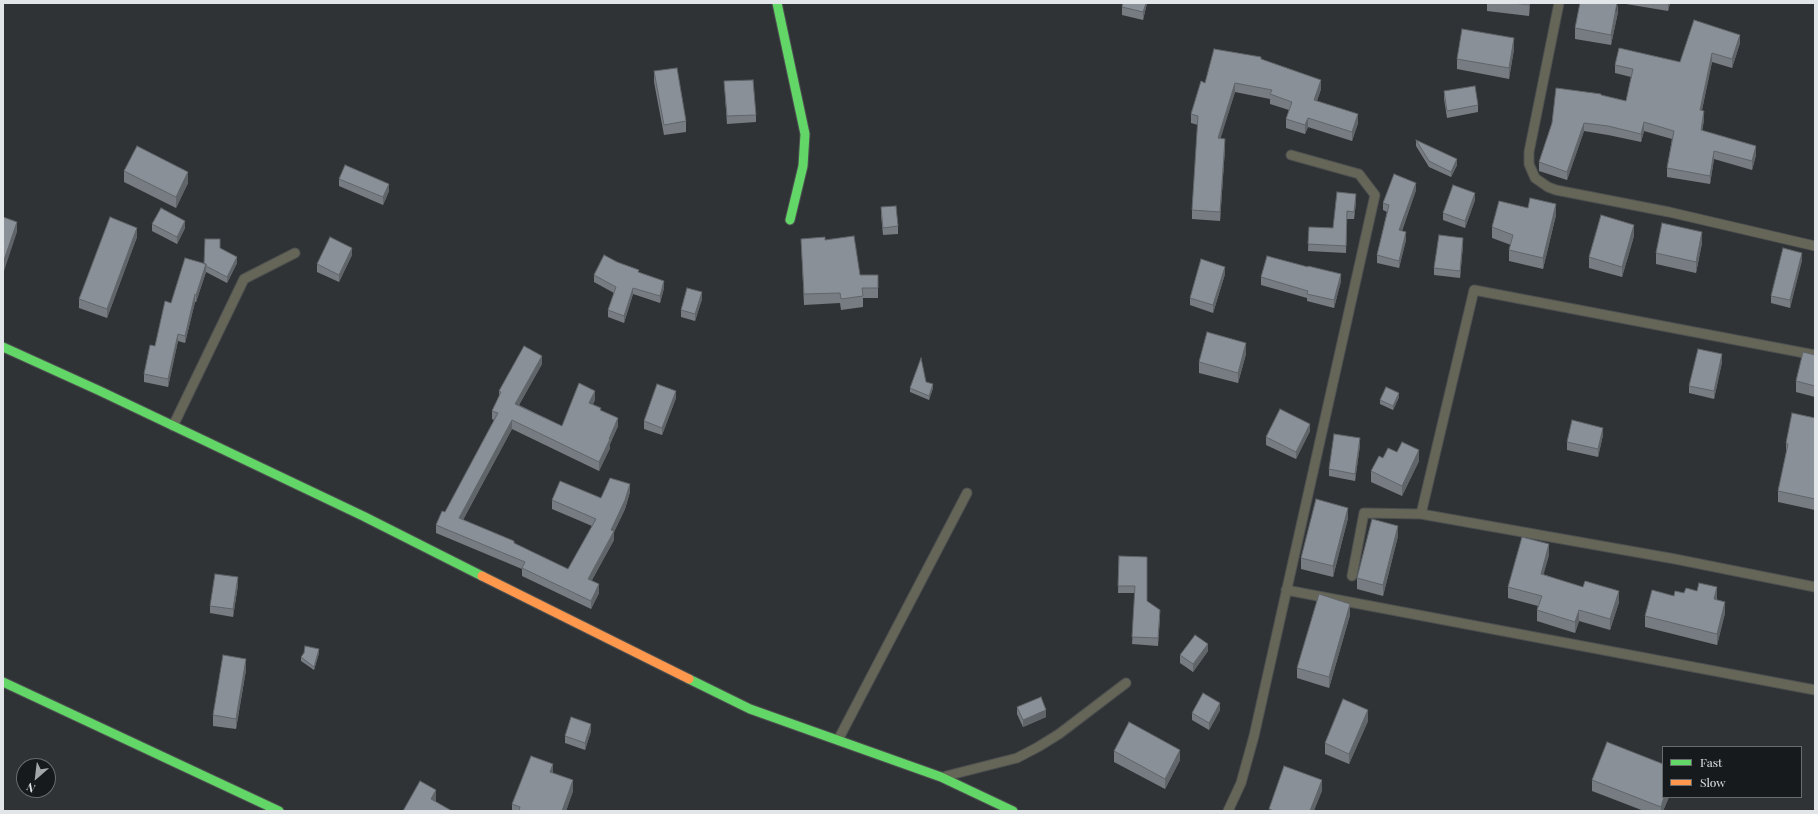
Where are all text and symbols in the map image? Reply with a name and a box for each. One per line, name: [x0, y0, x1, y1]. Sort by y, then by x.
legend: [1662, 746, 1802, 798]
text: Fast: [1700, 754, 1722, 770]
north arrow: [16, 758, 56, 798]
text: Slow: [1700, 774, 1726, 790]
text: N: [24, 780, 38, 797]

